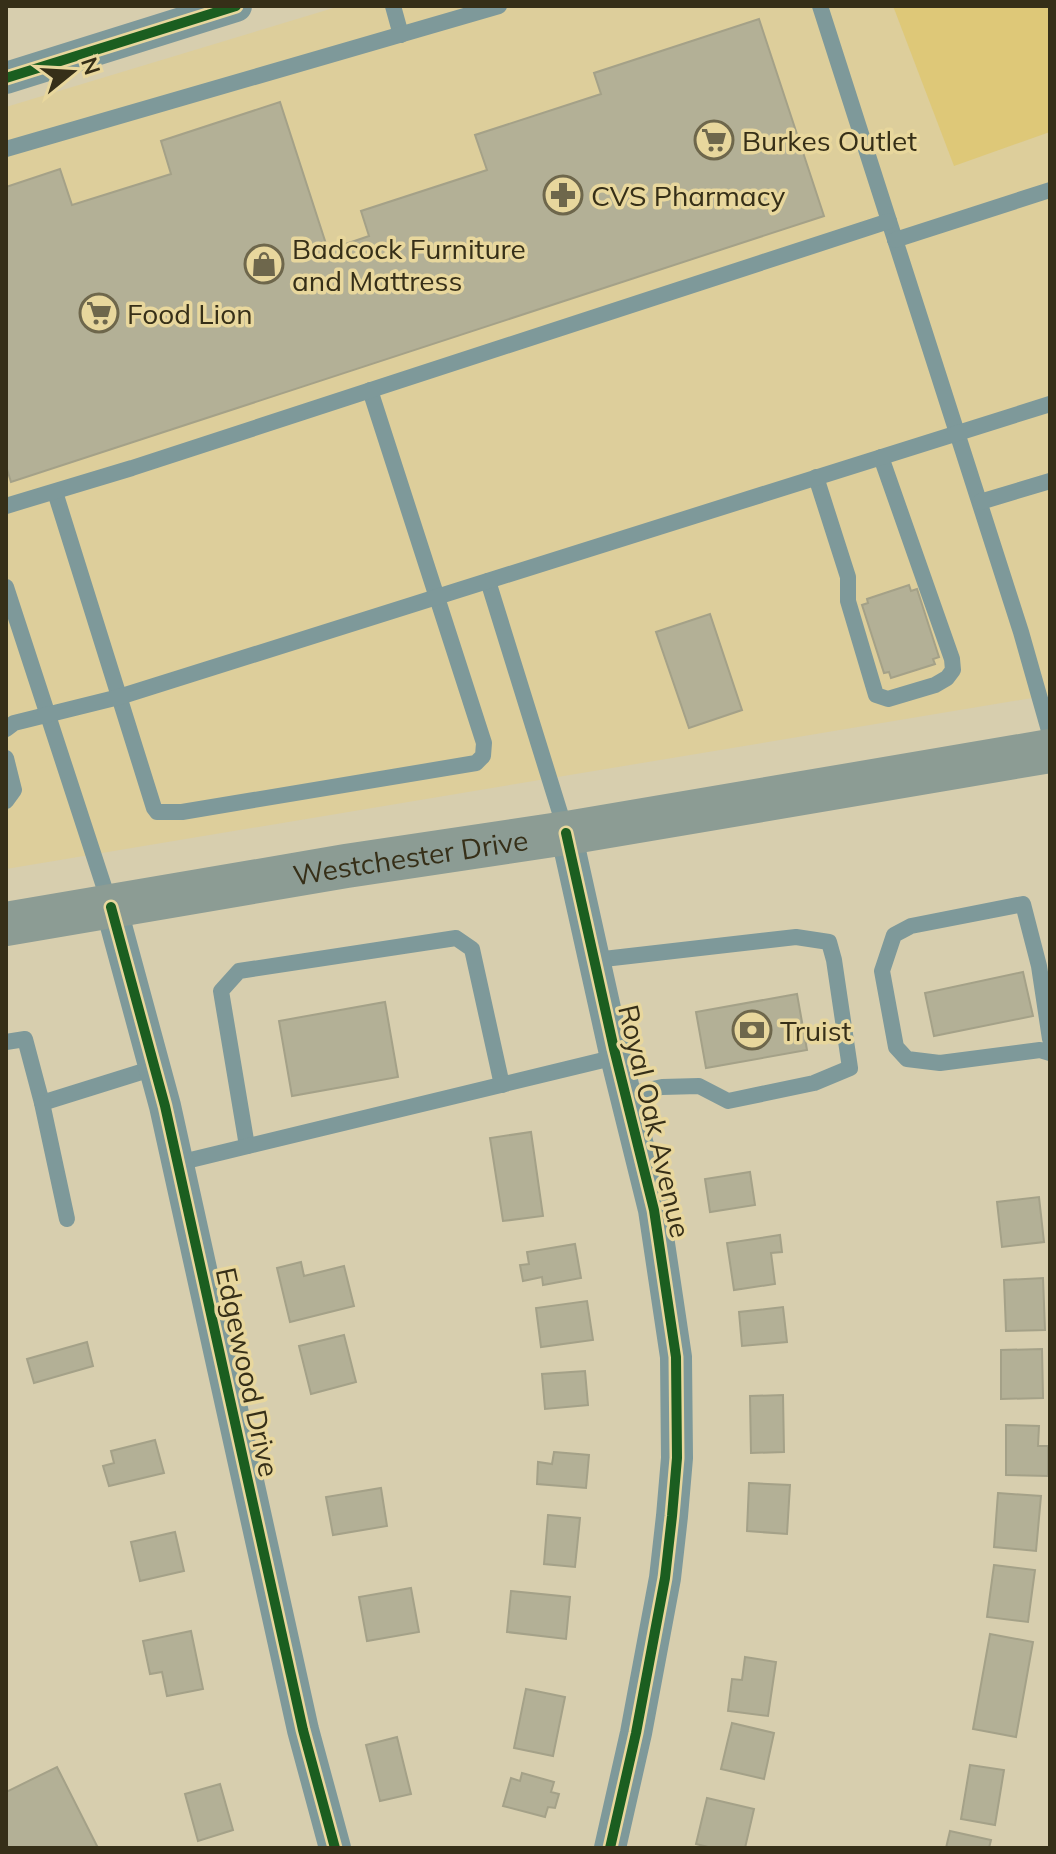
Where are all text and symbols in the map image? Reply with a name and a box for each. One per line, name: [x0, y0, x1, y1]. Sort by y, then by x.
north arrow: [32, 32, 112, 112]
text: N: [75, 54, 107, 78]
supermarket icon: Burkes Outlet: [693, 119, 735, 161]
place label: Burkes Outlet: [742, 123, 917, 158]
pharmacy icon: CVS Pharmacy: [542, 174, 584, 216]
place label: CVS Pharmacy: [591, 178, 786, 213]
place label: Badcock Furniture and Mattress: [292, 231, 526, 298]
shop icon: Badcock Furniture and Mattress: [243, 243, 285, 285]
supermarket icon: Food Lion: [78, 292, 120, 334]
place label: Food Lion: [127, 296, 253, 331]
street label: Westchester Drive: [290, 821, 530, 892]
street label: Royal Oak Avenue: [611, 1001, 699, 1241]
bank icon: Truist: [731, 1009, 773, 1051]
place label: Truist: [780, 1013, 852, 1048]
street label: Edgewood Drive: [209, 1264, 287, 1480]

